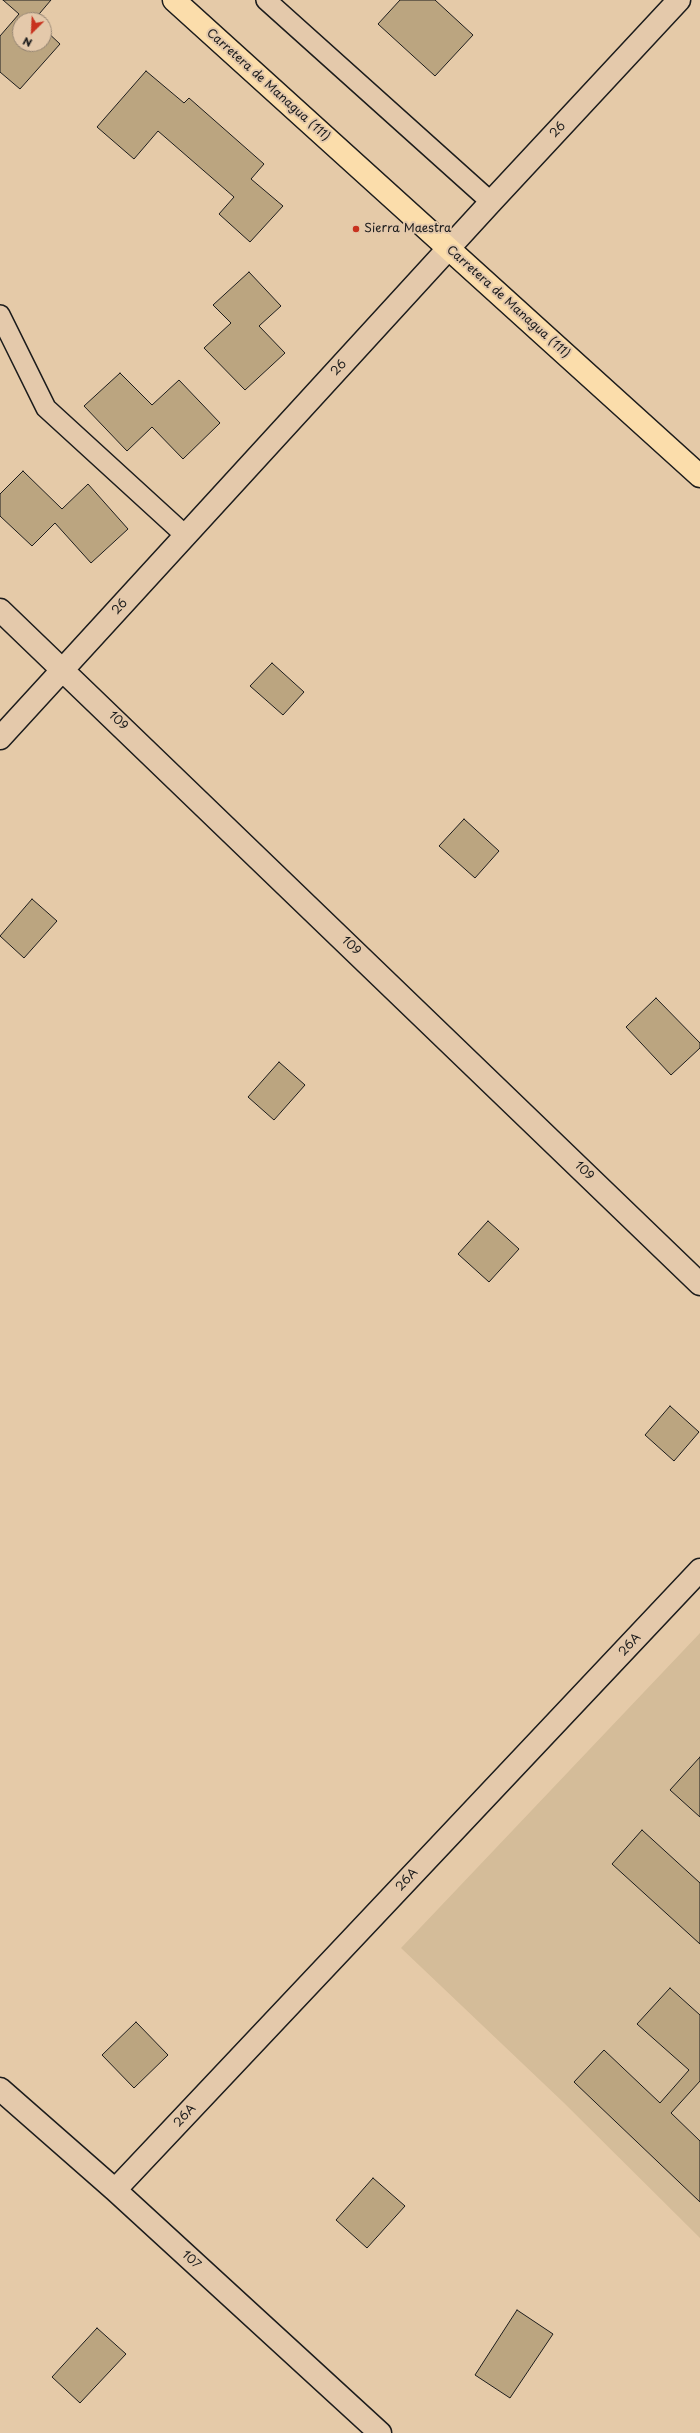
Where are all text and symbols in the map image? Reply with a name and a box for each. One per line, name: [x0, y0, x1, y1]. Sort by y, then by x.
north arrow: [12, 12, 52, 52]
street label: Carretera de Managua (111): [203, 26, 333, 144]
text: N: [20, 33, 35, 52]
street label: 26: [547, 119, 569, 141]
place label: Sierra Maestra: [364, 222, 451, 236]
marker: Sierra Maestra: [351, 224, 361, 234]
street label: Carretera de Managua (111): [443, 243, 573, 361]
street label: 26: [328, 357, 350, 379]
street label: 26: [109, 596, 131, 618]
street label: 109: [105, 708, 131, 734]
street label: 109: [338, 933, 364, 959]
street label: 109: [571, 1158, 597, 1184]
street label: 26A: [616, 1631, 644, 1659]
street label: 26A: [393, 1866, 421, 1894]
street label: 26A: [171, 2102, 199, 2130]
street label: 107: [179, 2248, 203, 2272]

